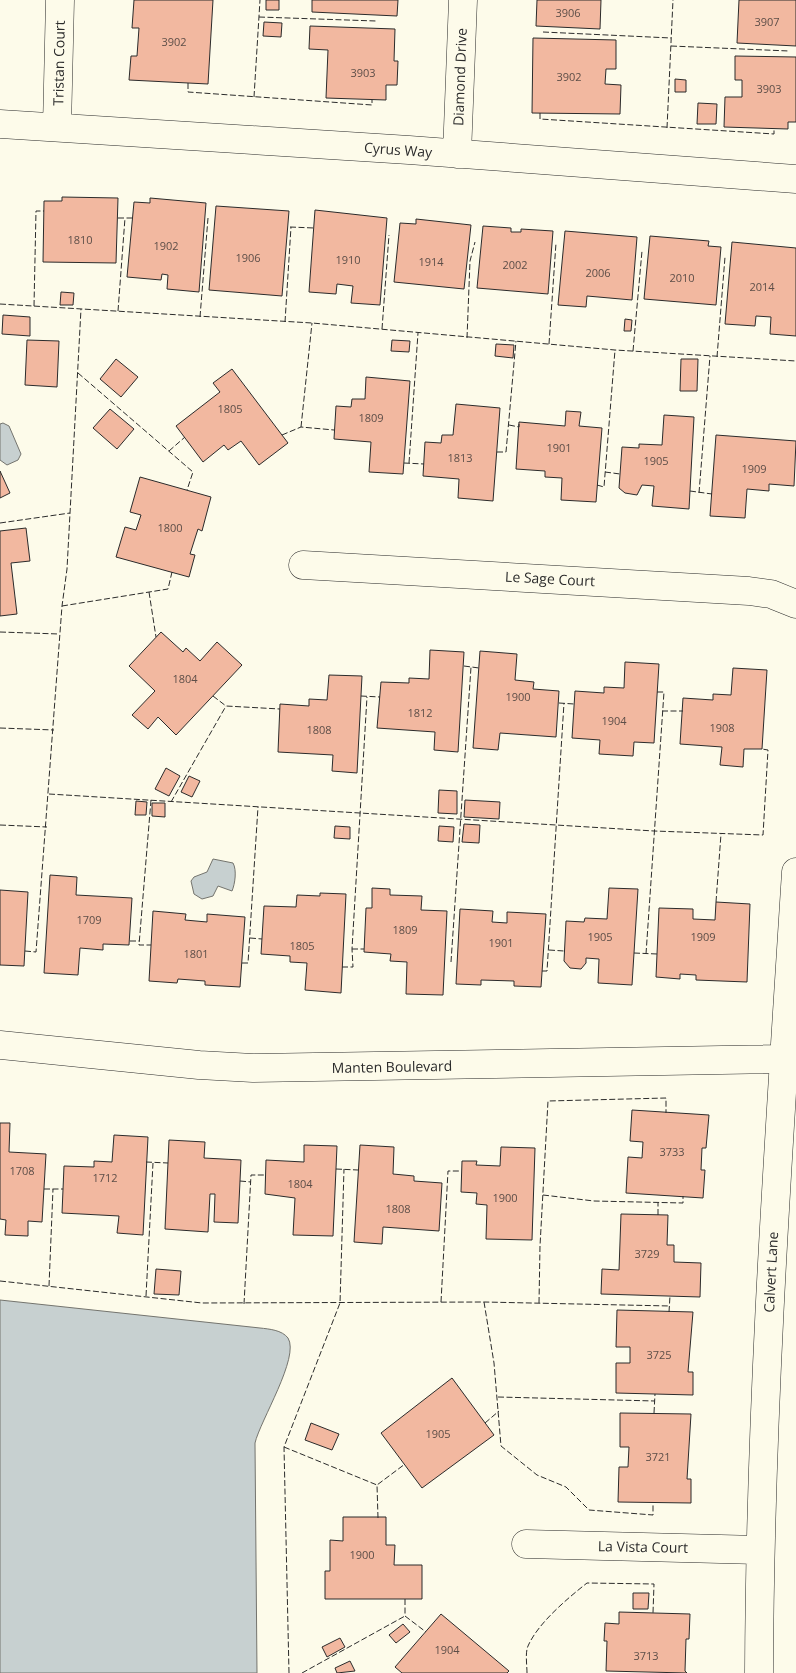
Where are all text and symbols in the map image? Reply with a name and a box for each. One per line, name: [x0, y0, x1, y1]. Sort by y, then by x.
house number: 3906: [555, 5, 581, 20]
house number: 3907: [754, 14, 780, 29]
street label: Tristan Court: [48, 20, 69, 106]
street label: Diamond Drive: [448, 28, 471, 126]
house number: 3902: [161, 34, 187, 49]
house number: 3903: [350, 65, 376, 80]
house number: 3902: [556, 69, 582, 84]
house number: 3903: [756, 81, 782, 96]
street label: Cyrus Way: [363, 138, 434, 161]
house number: 1810: [67, 232, 93, 247]
house number: 1902: [153, 238, 179, 253]
house number: 1906: [235, 250, 261, 265]
house number: 1910: [335, 252, 361, 267]
house number: 1914: [418, 254, 444, 269]
house number: 2002: [502, 257, 528, 272]
house number: 2006: [585, 265, 611, 280]
house number: 2010: [669, 270, 695, 285]
house number: 2014: [749, 279, 775, 294]
house number: 1805: [217, 401, 243, 416]
house number: 1809: [358, 410, 384, 425]
house number: 1901: [546, 440, 572, 455]
house number: 1813: [447, 450, 473, 465]
house number: 1905: [643, 453, 669, 468]
house number: 1909: [741, 461, 767, 476]
house number: 1800: [157, 520, 183, 535]
street label: Le Sage Court: [505, 567, 595, 590]
house number: 1804: [172, 671, 198, 686]
house number: 1900: [505, 689, 531, 704]
house number: 1812: [407, 705, 433, 720]
house number: 1904: [601, 713, 627, 728]
house number: 1908: [709, 720, 735, 735]
house number: 1808: [306, 722, 332, 737]
house number: 1709: [76, 912, 102, 927]
house number: 1809: [392, 922, 418, 937]
house number: 1905: [587, 929, 613, 944]
house number: 1909: [690, 929, 716, 944]
house number: 1901: [488, 935, 514, 950]
house number: 1805: [289, 938, 315, 953]
house number: 1801: [183, 946, 209, 961]
street label: Manten Boulevard: [332, 1056, 452, 1077]
house number: 3733: [659, 1144, 685, 1159]
house number: 1708: [9, 1163, 35, 1178]
house number: 1712: [92, 1170, 118, 1185]
house number: 1804: [287, 1176, 313, 1191]
house number: 1900: [492, 1190, 518, 1205]
house number: 1808: [385, 1201, 411, 1216]
street label: Calvert Lane: [759, 1231, 782, 1313]
house number: 3729: [634, 1246, 660, 1261]
house number: 3725: [646, 1347, 672, 1362]
house number: 1905: [425, 1426, 451, 1441]
house number: 3721: [645, 1449, 671, 1464]
street label: La Vista Court: [598, 1536, 688, 1557]
house number: 1900: [349, 1547, 375, 1562]
house number: 1904: [434, 1642, 460, 1657]
house number: 3713: [633, 1648, 659, 1663]

